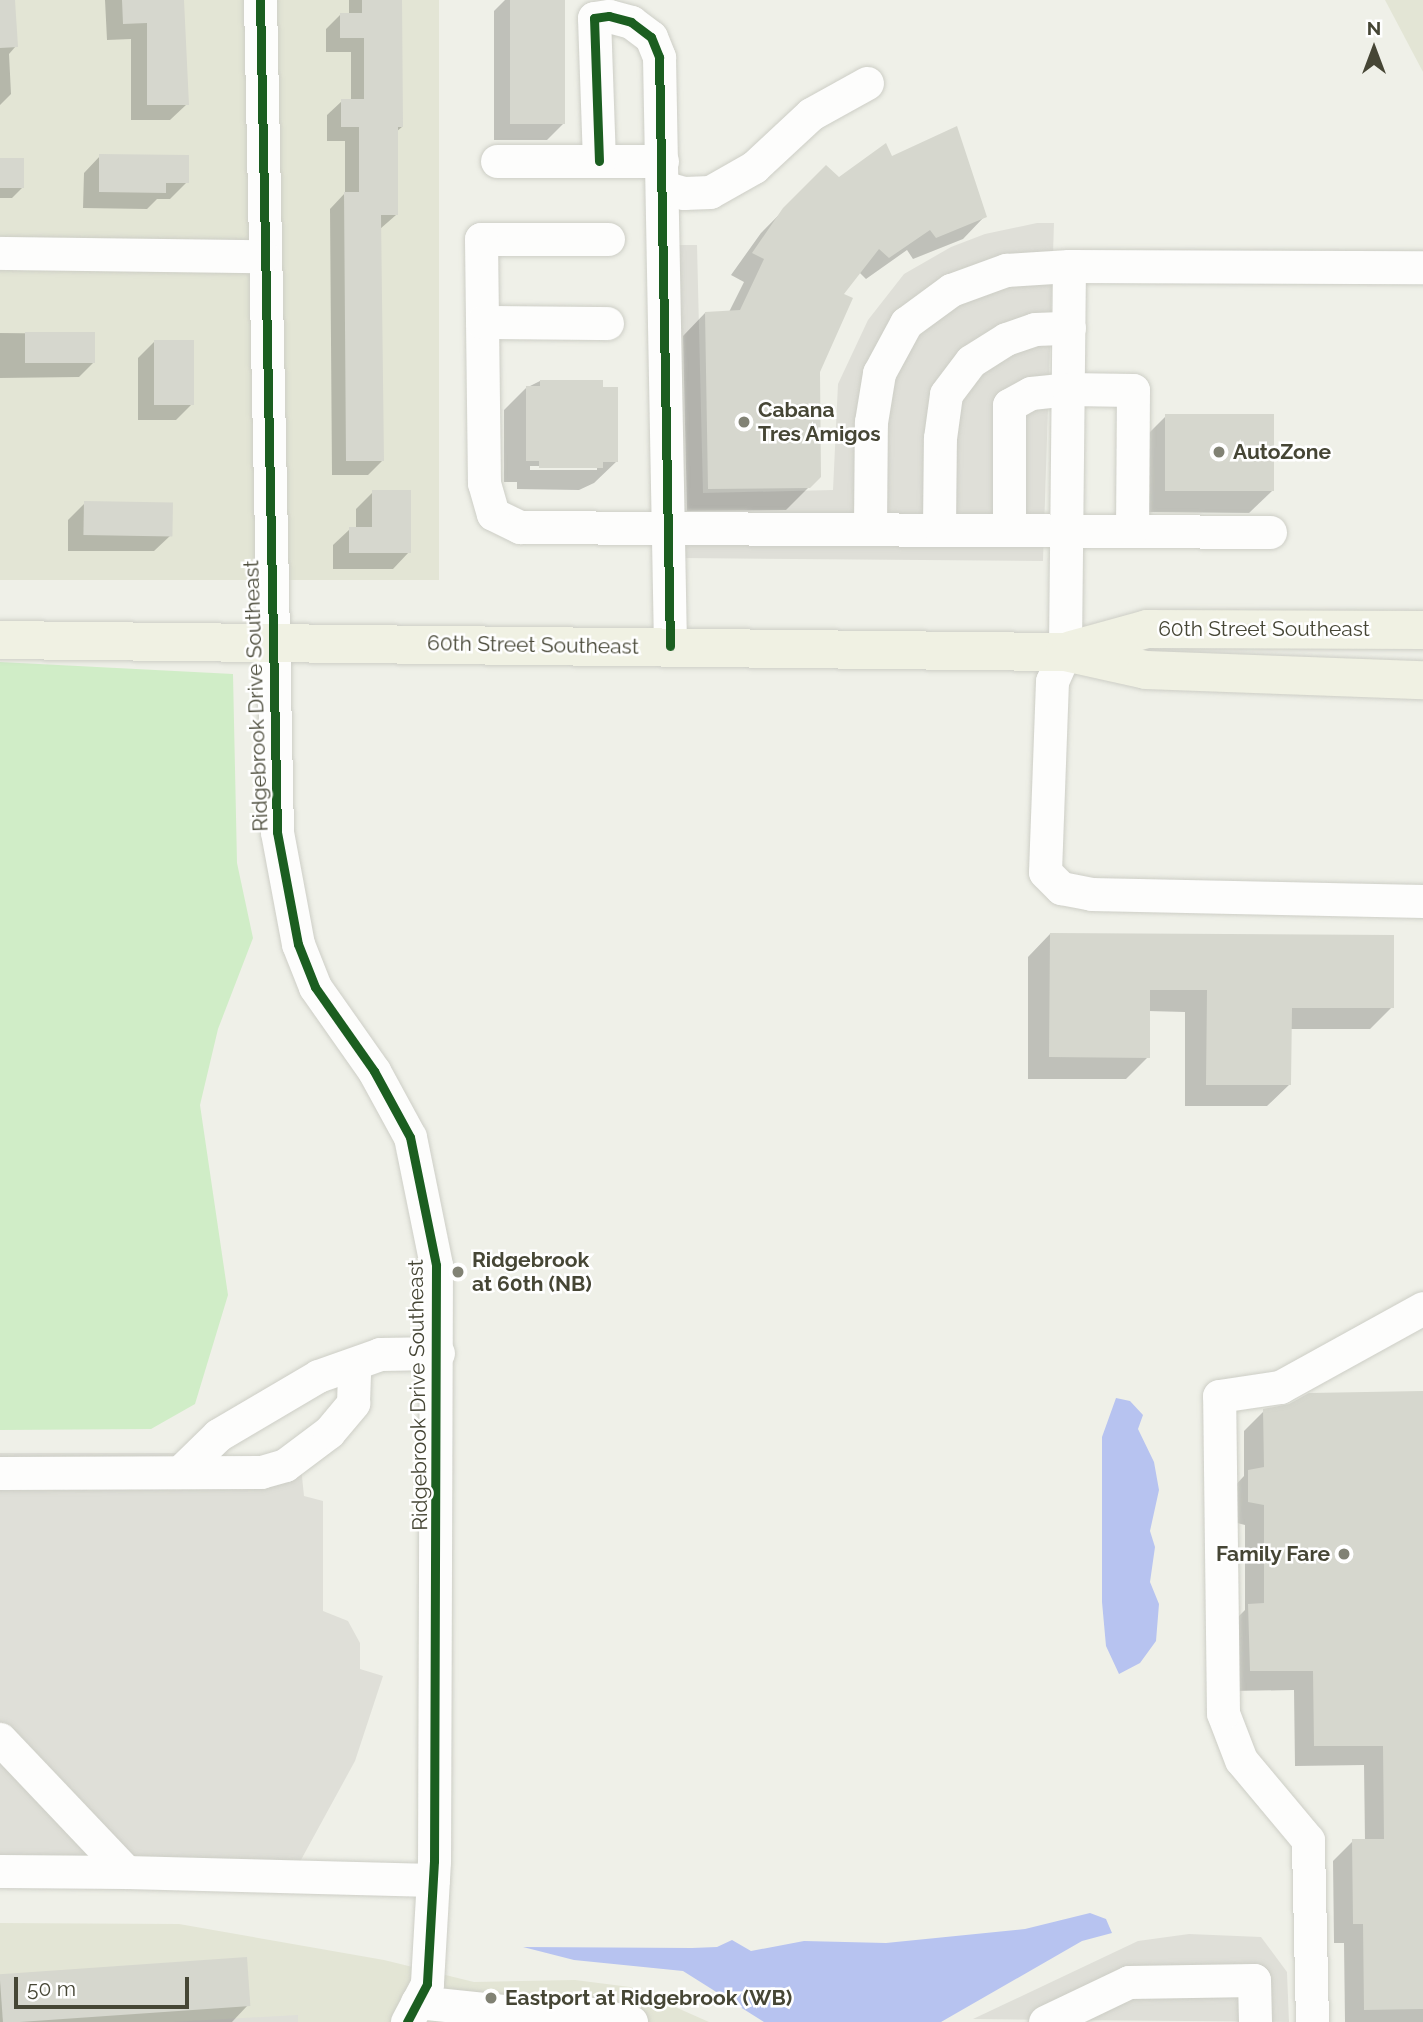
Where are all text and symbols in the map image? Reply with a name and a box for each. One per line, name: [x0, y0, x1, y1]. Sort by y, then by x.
north arrow: [1339, 14, 1409, 84]
text: N: [1367, 17, 1381, 39]
place label: Cabana Tres Amigos: [758, 397, 881, 447]
marker: Cabana Tres Amigos: [736, 414, 752, 430]
place label: AutoZone: [1233, 439, 1331, 465]
marker: AutoZone: [1211, 444, 1227, 460]
street label: Ridgebrook Drive Southeast: [239, 560, 273, 832]
street label: 60th Street Southeast: [1158, 616, 1370, 642]
street label: 60th Street Southeast: [427, 631, 639, 659]
place label: Ridgebrook at 60th (NB): [472, 1247, 592, 1297]
street label: Ridgebrook Drive Southeast: [403, 1259, 433, 1531]
marker: Ridgebrook at 60th (NB): [450, 1264, 466, 1280]
place label: Family Fare: [1215, 1541, 1330, 1567]
marker: Family Fare: [1336, 1546, 1352, 1562]
scale bar: [18, 1962, 192, 2006]
text: 50 m: [27, 1976, 76, 2001]
place label: Eastport at Ridgebrook (WB): [505, 1985, 792, 2011]
marker: Eastport at Ridgebrook (WB): [483, 1990, 499, 2006]

